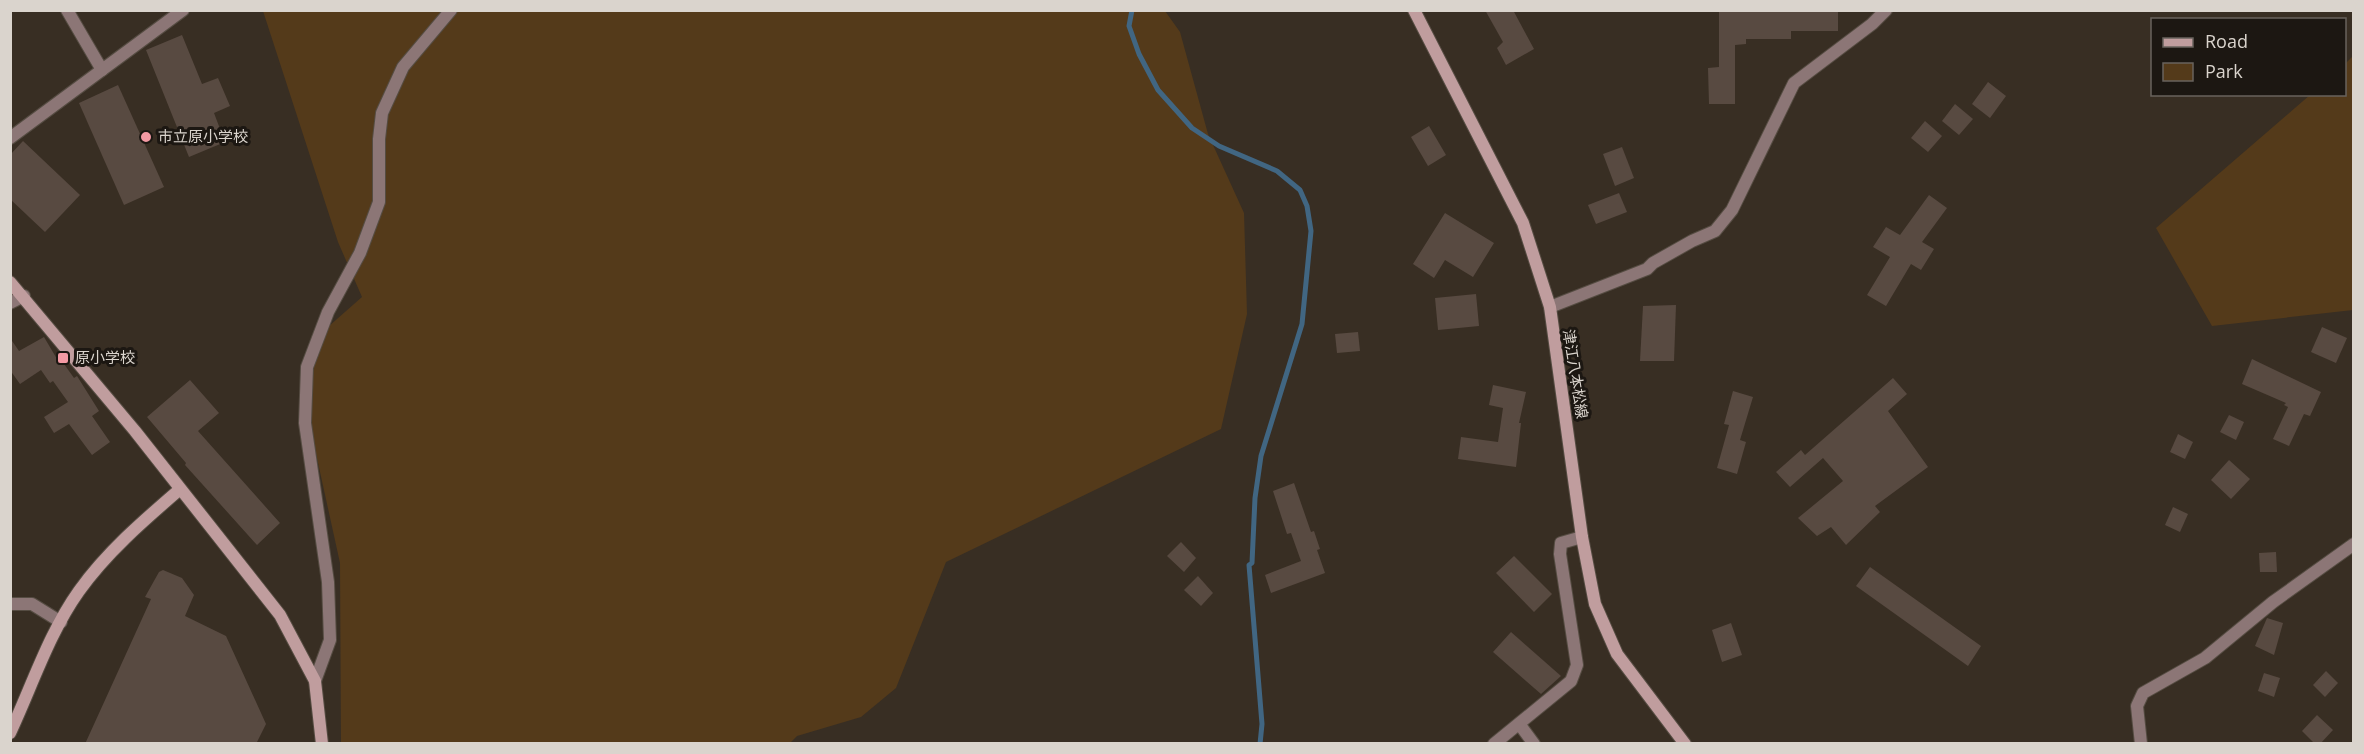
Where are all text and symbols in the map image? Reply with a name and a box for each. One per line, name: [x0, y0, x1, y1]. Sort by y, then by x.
legend: [2151, 18, 2346, 96]
text: Road: [2205, 29, 2248, 53]
text: Park: [2205, 59, 2243, 83]
place label: 市立原小学校: [158, 126, 248, 146]
marker: 市立原小学校: [139, 130, 153, 144]
street label: 津江八本松線: [1559, 328, 1593, 420]
place label: 原小学校: [75, 347, 135, 367]
marker: 原小学校: [56, 351, 70, 365]

